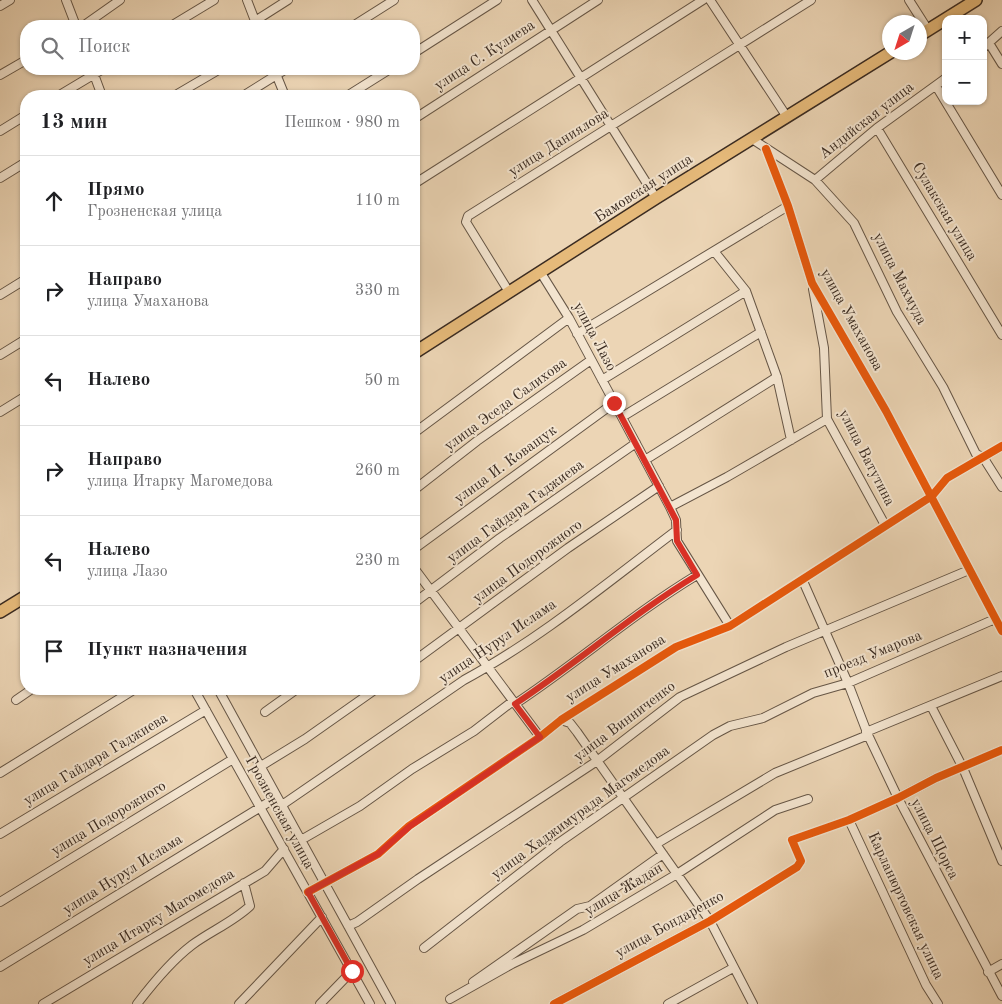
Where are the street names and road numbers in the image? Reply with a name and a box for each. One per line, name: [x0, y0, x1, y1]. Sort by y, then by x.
street label: улица С. Кулиева: [432, 18, 538, 94]
street label: Андийская улица: [817, 79, 917, 162]
street label: улица Даниялова: [506, 106, 612, 180]
street label: Бамовская улица: [592, 152, 696, 226]
street label: Сулакская улица: [909, 160, 979, 264]
street label: улица Махмуда: [869, 231, 929, 328]
street label: улица Умаханова: [817, 266, 886, 374]
street label: улица Лазо: [570, 300, 618, 374]
street label: улица Эседа Салихова: [442, 355, 570, 454]
street label: улица Ватутина: [835, 407, 897, 509]
street label: улица И. Коващук: [452, 423, 560, 507]
street label: улица Гайдара Гаджиева: [445, 457, 588, 567]
street label: улица Подорожного: [471, 517, 585, 607]
street label: улица Нурул Ислама: [437, 597, 560, 687]
street label: проезд Умарова: [822, 628, 925, 682]
street label: улица Умаханова: [564, 632, 669, 706]
street label: улица Винниченко: [571, 679, 679, 765]
street label: улица Гайдара Гаджиева: [21, 711, 171, 809]
street label: улица Хаджимурада Магомедова: [489, 743, 673, 883]
street label: Грозненская улица: [242, 754, 317, 873]
street label: улица Подорожного: [49, 779, 169, 859]
street label: улица Щорса: [907, 796, 961, 882]
street label: Карланюртовская улица: [864, 830, 946, 982]
street label: улица Нурул Ислама: [61, 832, 186, 918]
street label: улица Жадан: [582, 861, 666, 919]
street label: улица Итарку Магомедова: [80, 866, 238, 969]
street label: улица Бондаренко: [613, 889, 727, 961]

